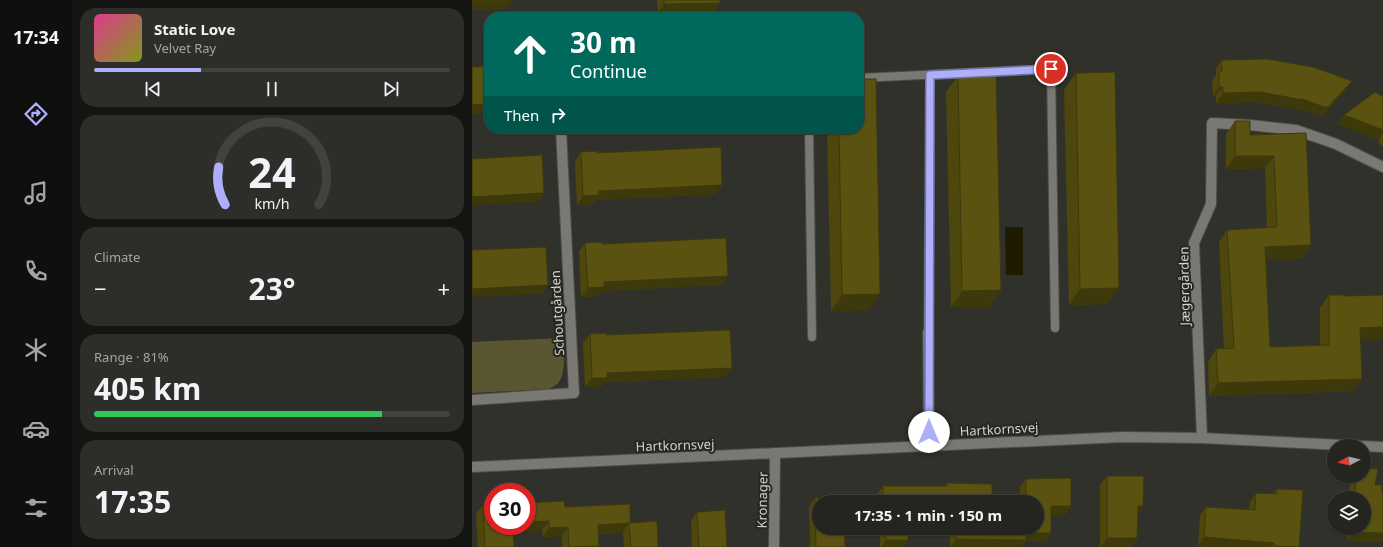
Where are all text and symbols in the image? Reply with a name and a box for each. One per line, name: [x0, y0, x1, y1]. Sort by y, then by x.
text: Static Love: [154, 19, 235, 39]
text: 30 m: [570, 23, 637, 61]
text: 17:34: [13, 25, 59, 49]
icon: ahead: [504, 28, 556, 80]
text: Velvet Ray: [154, 39, 216, 57]
pin: [1034, 52, 1068, 86]
icon: arrive: [1040, 58, 1062, 80]
text: Continue: [570, 59, 647, 83]
icon: previous: [142, 78, 164, 100]
icon: pause: [261, 78, 283, 100]
icon: next: [380, 78, 402, 100]
icon: directions: [22, 100, 50, 128]
icon: right: [547, 104, 569, 126]
text: Then: [504, 105, 539, 125]
text: 24: [248, 144, 296, 200]
icon: music: [22, 179, 50, 207]
text: km/h: [254, 193, 290, 212]
street label: Jægergården: [1174, 246, 1194, 328]
text: Climate: [94, 248, 140, 266]
icon: phone: [22, 257, 50, 285]
text: 23°: [248, 268, 296, 309]
street label: Schoutgården: [546, 270, 568, 356]
text: −: [94, 273, 107, 303]
text: +: [437, 273, 450, 303]
icon: climate: [22, 336, 50, 364]
text: Range · 81%: [94, 348, 169, 366]
text: 405 km: [94, 368, 201, 409]
position arrow: [908, 411, 950, 453]
icon: car: [22, 415, 50, 443]
street label: Hartkornsvej: [959, 418, 1039, 440]
street label: Hartkornsvej: [635, 435, 715, 455]
north arrow: [1327, 439, 1371, 483]
map controls: [1327, 439, 1371, 535]
text: Arrival: [94, 461, 134, 479]
street label: Kronager: [753, 471, 772, 529]
text: 17:35: [94, 481, 171, 522]
speed limit sign: 30: [484, 483, 536, 535]
button: layers: [1327, 491, 1371, 535]
icon: filters: [22, 494, 50, 522]
text: 17:35 · 1 min · 150 m: [854, 505, 1002, 525]

